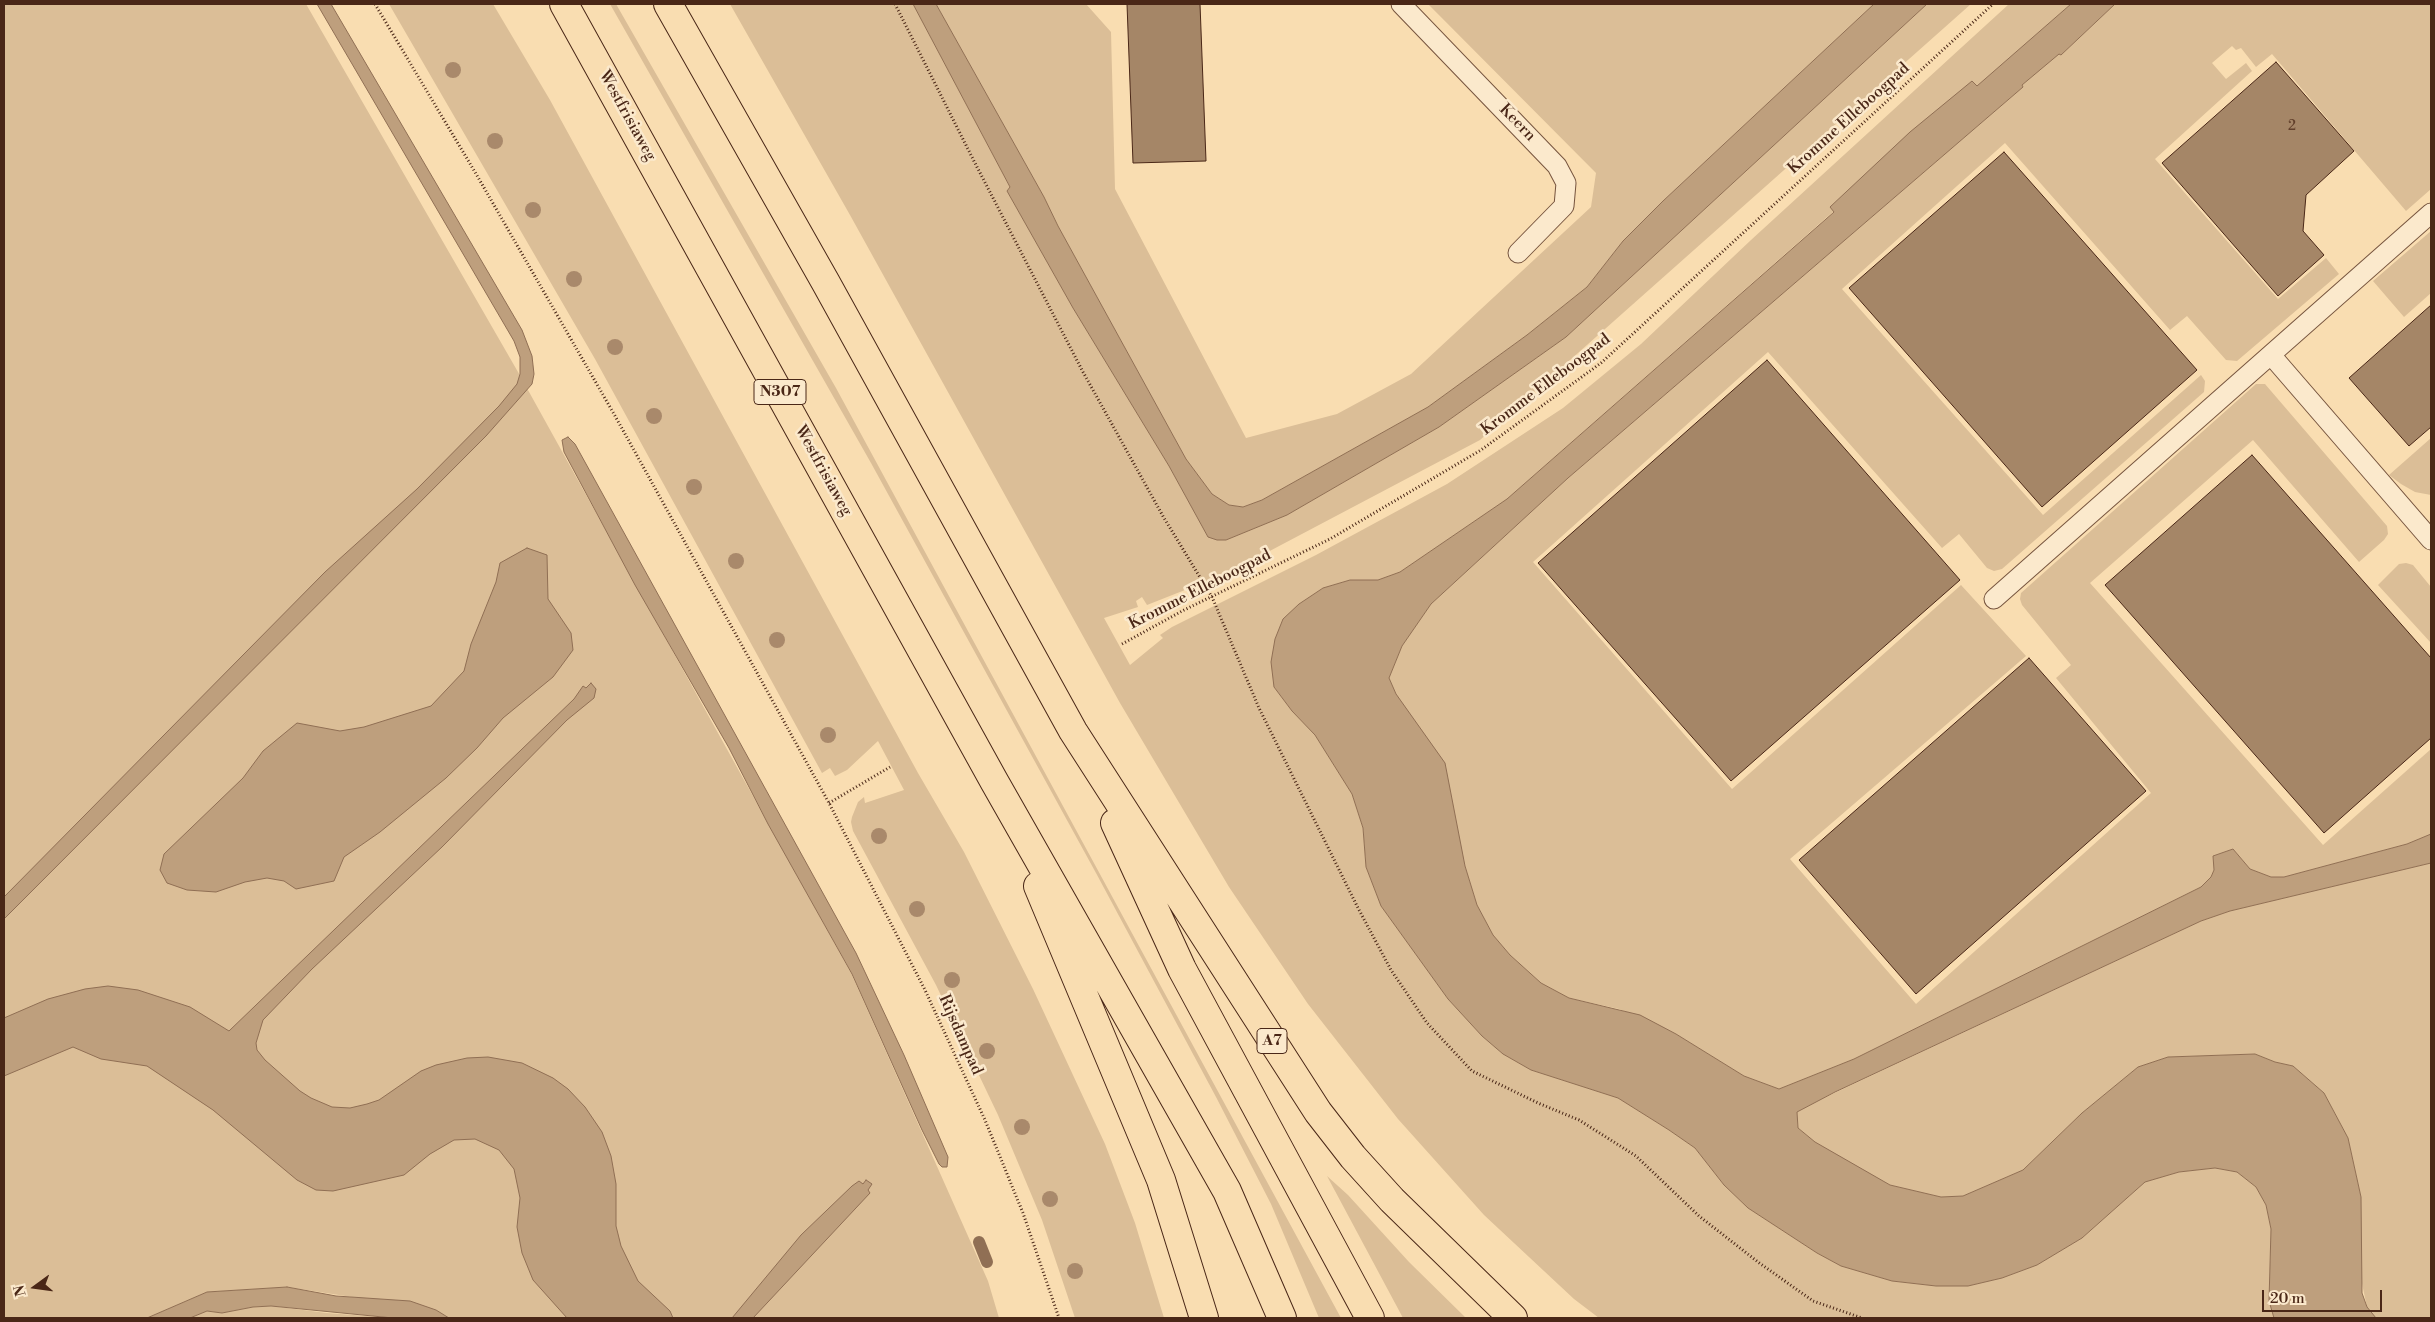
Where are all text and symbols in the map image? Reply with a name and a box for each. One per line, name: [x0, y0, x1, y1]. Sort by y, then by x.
street label: Kromme Elleboogpad: [1784, 59, 1914, 179]
street label: Westfrisiaweg: [594, 67, 660, 165]
street label: Keern: [1495, 100, 1539, 146]
house number: 2: [2288, 119, 2296, 135]
street label: Kromme Elleboogpad: [1477, 330, 1615, 440]
road number: N307: [754, 380, 806, 404]
street label: Westfrisiaweg: [790, 422, 856, 520]
street label: Kromme Elleboogpad: [1126, 546, 1274, 634]
street label: Rijsdampad: [934, 992, 986, 1078]
road number: A7: [1257, 1028, 1287, 1054]
north arrow: [10, 1262, 60, 1312]
scale bar: [2265, 1280, 2385, 1312]
text: N: [10, 1283, 31, 1298]
text: 20 m: [2270, 1289, 2305, 1308]

